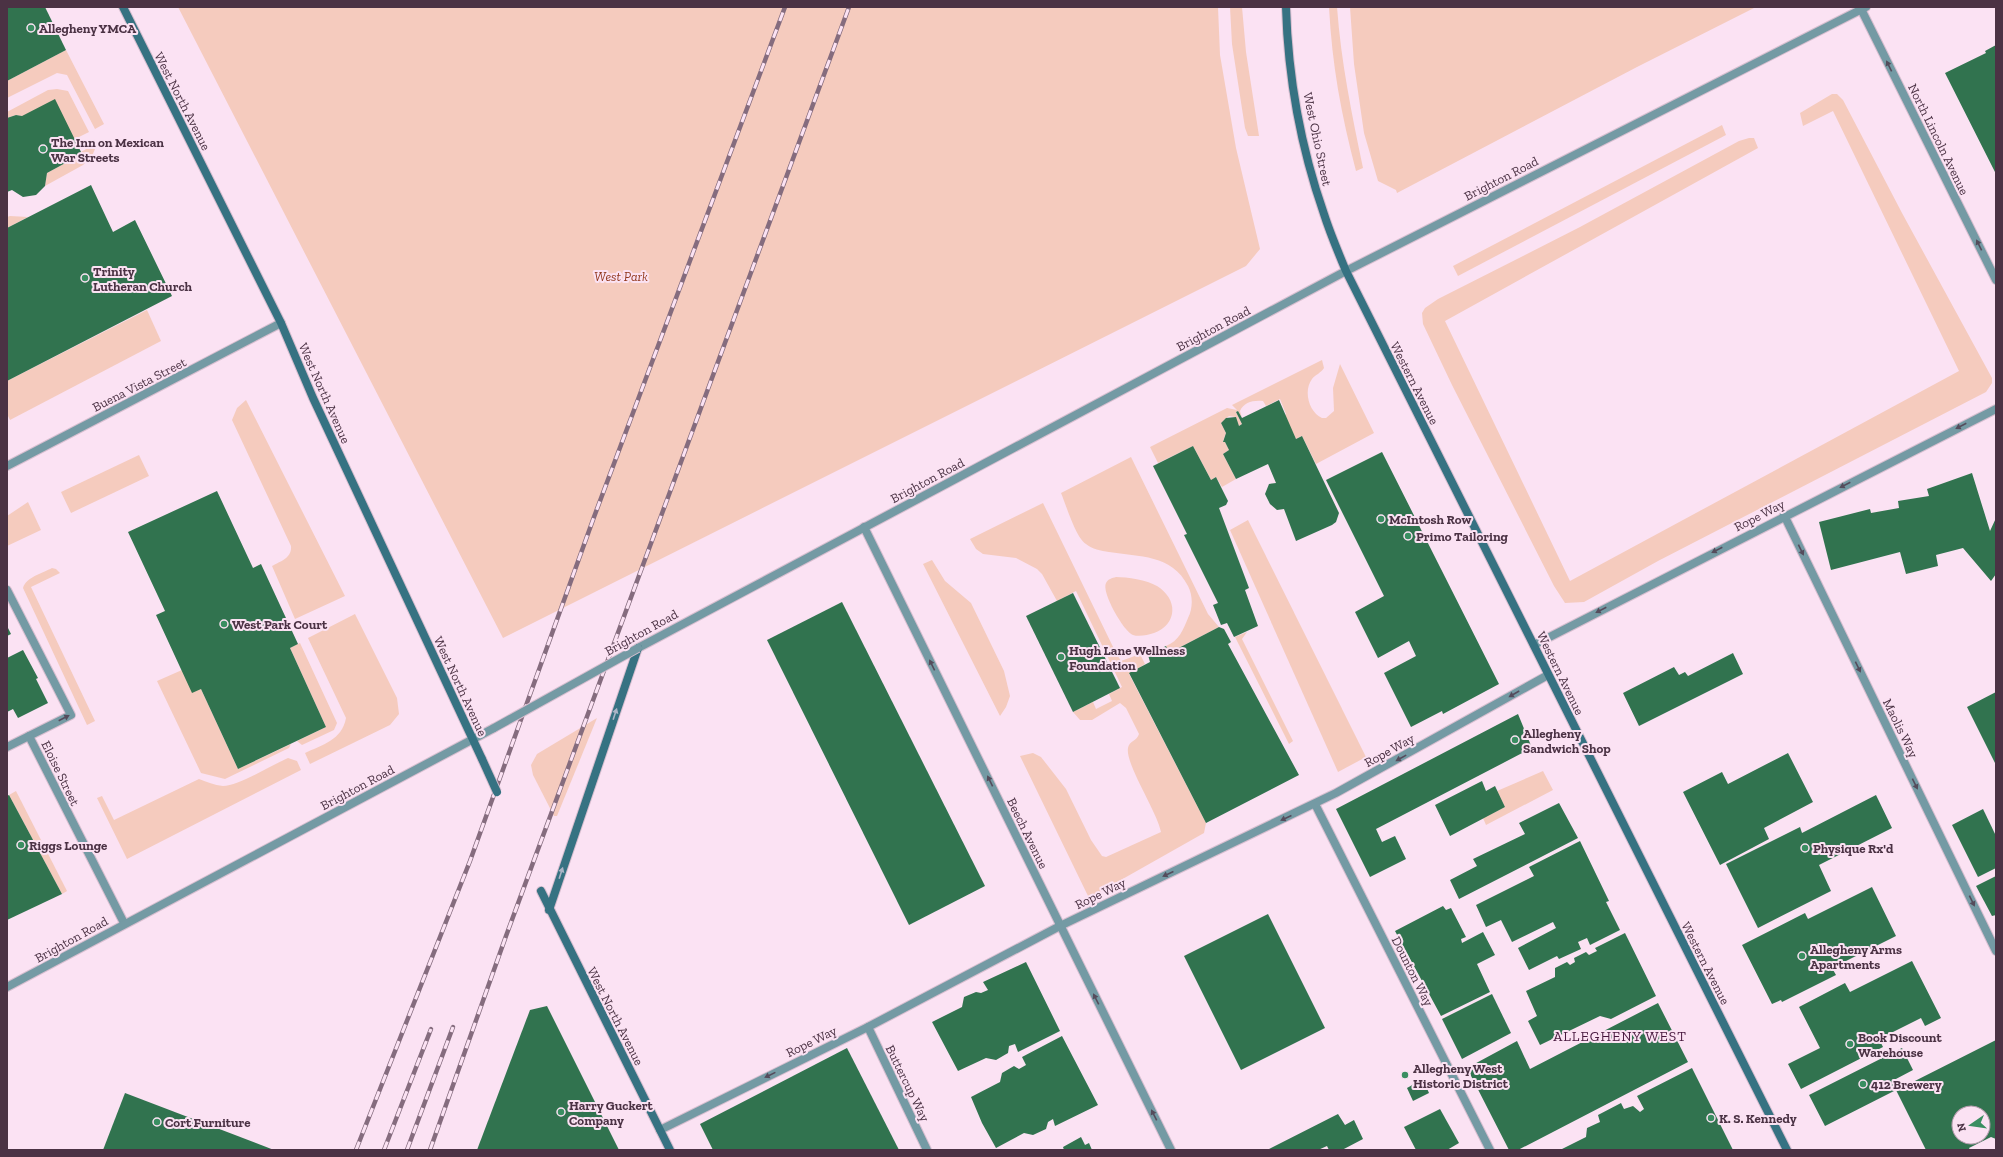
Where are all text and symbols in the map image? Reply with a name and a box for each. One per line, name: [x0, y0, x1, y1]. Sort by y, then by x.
place label: Allegheny YMCA: [39, 21, 136, 36]
marker: Allegheny YMCA: [26, 23, 36, 33]
street label: West North Avenue: [151, 50, 214, 153]
one-way arrow: [1886, 60, 1893, 72]
street label: North Lincoln Avenue: [1905, 81, 1972, 197]
street label: West Ohio Street: [1300, 91, 1335, 187]
place label: The Inn on Mexican War Streets: [51, 135, 164, 165]
marker: The Inn on Mexican War Streets: [38, 144, 48, 154]
street label: Brighton Road: [1462, 153, 1541, 204]
one-way arrow: [1975, 239, 1982, 251]
place label: Trinity Lutheran Church: [93, 264, 193, 294]
park label: West Park: [594, 269, 648, 284]
marker: Trinity Lutheran Church: [80, 273, 90, 283]
street label: Brighton Road: [1174, 303, 1253, 354]
street label: Western Avenue: [1387, 339, 1442, 427]
street label: West North Avenue: [296, 341, 353, 446]
street label: Buena Vista Street: [90, 354, 189, 415]
one-way arrow: [1955, 423, 1967, 430]
street label: Brighton Road: [888, 455, 967, 506]
one-way arrow: [1839, 482, 1851, 488]
street label: Rope Way: [1732, 496, 1787, 535]
place label: McIntosh Row: [1389, 512, 1471, 527]
marker: McIntosh Row: [1376, 514, 1386, 524]
place label: Primo Tailoring: [1416, 529, 1509, 544]
marker: Primo Tailoring: [1403, 531, 1413, 541]
one-way arrow: [1798, 545, 1804, 556]
one-way arrow: [1711, 547, 1722, 553]
street label: Brighton Road: [602, 606, 680, 659]
one-way arrow: [1595, 606, 1607, 613]
place label: West Park Court: [232, 617, 328, 632]
marker: West Park Court: [219, 619, 229, 629]
street label: Western Avenue: [1534, 629, 1587, 717]
street label: West North Avenue: [431, 634, 490, 738]
place label: Hugh Lane Wellness Foundation: [1069, 643, 1185, 673]
marker: Hugh Lane Wellness Foundation: [1056, 652, 1066, 662]
one-way arrow: [929, 659, 936, 670]
one-way arrow: [1855, 661, 1861, 673]
one-way arrow: [1508, 691, 1520, 697]
street label: Maolis Way: [1880, 696, 1921, 761]
one-way arrow: [613, 708, 619, 720]
one-way arrow: [58, 715, 70, 721]
place label: Allegheny Sandwich Shop: [1523, 726, 1611, 756]
street label: Rope Way: [1362, 730, 1417, 770]
marker: Allegheny Sandwich Shop: [1510, 735, 1520, 745]
street label: Eloise Street: [38, 738, 83, 808]
one-way arrow: [1395, 754, 1407, 761]
street label: Brighton Road: [318, 762, 397, 813]
one-way arrow: [987, 776, 993, 787]
one-way arrow: [1912, 778, 1918, 790]
street label: Beech Avenue: [1004, 795, 1051, 871]
one-way arrow: [1280, 815, 1291, 821]
place label: Riggs Lounge: [29, 838, 108, 853]
marker: Riggs Lounge: [16, 840, 26, 850]
place label: Physique Rx'd: [1813, 841, 1894, 856]
marker: Physique Rx'd: [1800, 843, 1810, 853]
one-way arrow: [558, 867, 564, 879]
one-way arrow: [1163, 871, 1174, 877]
street label: Rope Way: [1072, 875, 1128, 912]
one-way arrow: [1969, 895, 1975, 907]
street label: Brighton Road: [32, 913, 110, 966]
street label: Western Avenue: [1678, 919, 1733, 1007]
street label: Dounton Way: [1389, 934, 1437, 1009]
place label: Allegheny Arms Apartments: [1810, 942, 1902, 972]
marker: Allegheny Arms Apartments: [1797, 951, 1807, 961]
street label: West North Avenue: [584, 965, 647, 1068]
one-way arrow: [1093, 993, 1099, 1005]
street label: Rope Way: [783, 1023, 839, 1060]
district label: ALLEGHENY WEST: [1553, 1028, 1687, 1045]
place label: Book Discount Warehouse: [1858, 1030, 1942, 1060]
marker: Book Discount Warehouse: [1845, 1039, 1855, 1049]
street label: Buttercup Way: [882, 1042, 933, 1124]
place label: Allegheny West Historic District: [1413, 1061, 1509, 1091]
marker: Allegheny West Historic District: [1400, 1070, 1410, 1080]
one-way arrow: [764, 1072, 776, 1078]
place label: 412 Brewery: [1871, 1077, 1942, 1092]
marker: 412 Brewery: [1858, 1079, 1868, 1089]
place label: Harry Guckert Company: [569, 1098, 654, 1128]
north arrow: [1951, 1105, 1991, 1145]
marker: Harry Guckert Company: [556, 1107, 566, 1117]
one-way arrow: [1151, 1109, 1157, 1121]
place label: K. S. Kennedy: [1719, 1111, 1797, 1126]
marker: K. S. Kennedy: [1706, 1113, 1716, 1123]
place label: Cort Furniture: [165, 1115, 251, 1130]
marker: Cort Furniture: [152, 1117, 162, 1127]
text: N: [1954, 1121, 1969, 1133]

